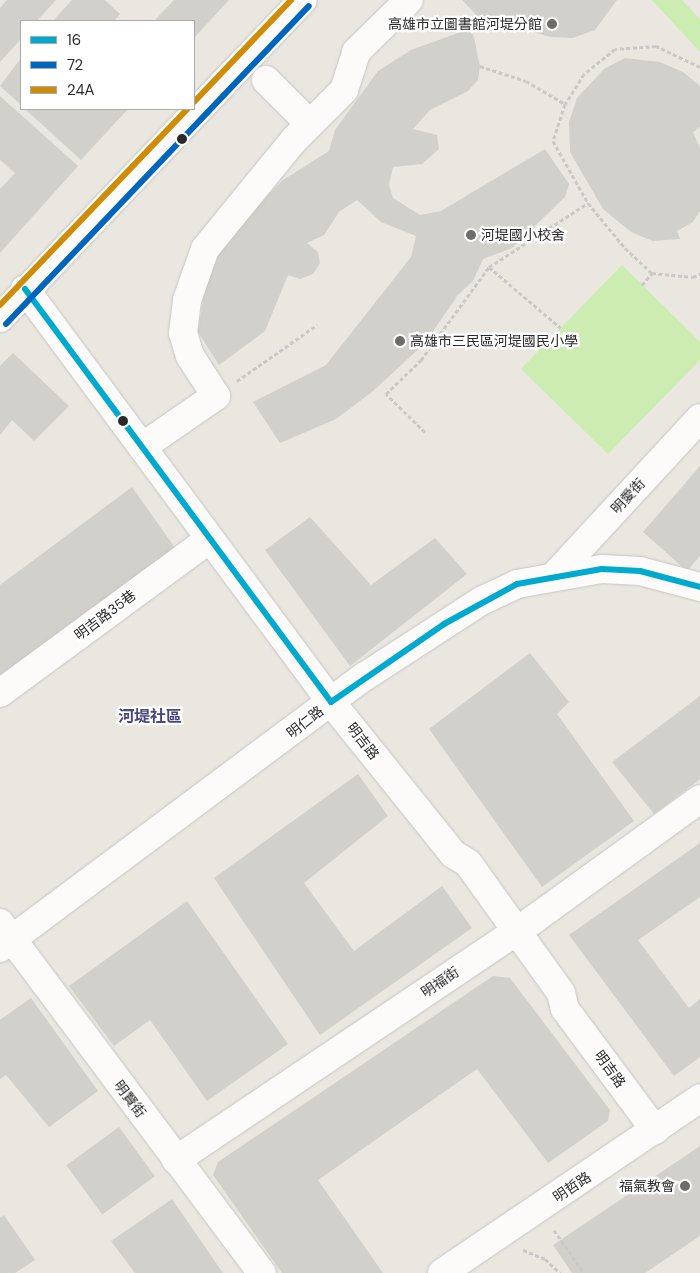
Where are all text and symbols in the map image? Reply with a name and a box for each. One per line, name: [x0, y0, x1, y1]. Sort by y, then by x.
place label: 高雄市立圖書館河堤分館: [388, 16, 542, 32]
marker: 高雄市立圖書館河堤分館: [546, 18, 558, 30]
legend: [20, 20, 195, 110]
text: 16: [67, 30, 81, 50]
text: 72: [67, 55, 83, 75]
text: 24A: [67, 80, 94, 100]
unlabelled marker: [177, 134, 187, 144]
place label: 河堤國小校舍: [481, 227, 565, 243]
marker: 河堤國小校舍: [465, 229, 477, 241]
place label: 高雄市三民區河堤國民小學: [410, 333, 578, 349]
marker: 高雄市三民區河堤國民小學: [394, 335, 406, 347]
unlabelled marker: [118, 416, 128, 426]
street label: 明愛街: [608, 475, 648, 517]
street label: 明吉路35巷: [71, 586, 139, 644]
street label: 明仁路: [283, 702, 327, 742]
district label: 河堤社區: [118, 707, 182, 727]
street label: 明吉路: [343, 719, 383, 763]
street label: 明福街: [418, 963, 462, 1001]
street label: 明吉路: [591, 1047, 629, 1091]
street label: 明賢街: [111, 1077, 149, 1121]
street label: 明哲路: [550, 1168, 594, 1206]
place label: 福氣教會: [619, 1178, 675, 1194]
marker: 福氣教會: [679, 1180, 691, 1192]

